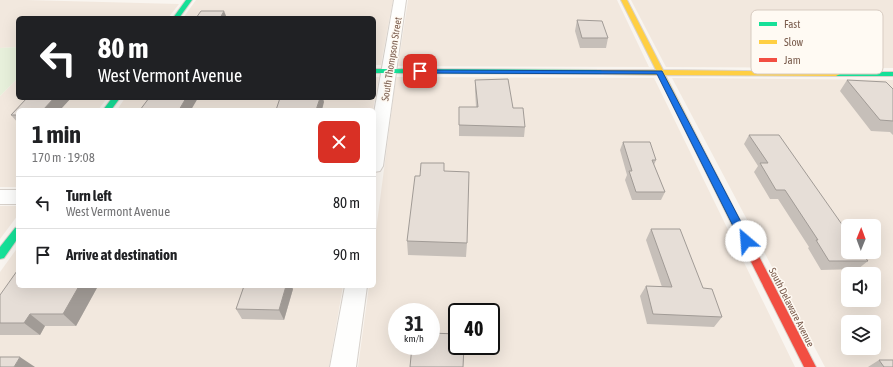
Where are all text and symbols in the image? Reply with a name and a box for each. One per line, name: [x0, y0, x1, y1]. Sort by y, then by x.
legend: [751, 10, 883, 74]
street label: South Thompson Street: [379, 16, 404, 102]
text: Fast: [784, 18, 800, 30]
icon: left: [32, 32, 84, 84]
text: 80 m: [98, 32, 148, 64]
text: Slow: [784, 36, 803, 48]
pin: [403, 54, 437, 88]
text: Jam: [784, 54, 801, 66]
icon: arrive: [409, 60, 431, 82]
text: West Vermont Avenue: [98, 65, 242, 86]
text: 1 min: [32, 121, 81, 148]
button: close: [318, 121, 360, 163]
text: 170 m · 19:08: [32, 150, 95, 165]
text: Turn left: [66, 187, 112, 204]
icon: left: [32, 192, 54, 214]
text: 80 m: [333, 194, 360, 211]
text: West Vermont Avenue: [66, 204, 170, 219]
north arrow: [841, 219, 881, 259]
map controls: [841, 219, 881, 355]
position arrow: [725, 220, 767, 262]
icon: arrive: [32, 244, 54, 266]
text: Arrive at destination: [66, 246, 177, 263]
text: 90 m: [333, 246, 360, 263]
street label: South Delaware Avenue: [767, 266, 816, 349]
button: sound: [841, 267, 881, 307]
speed limit sign: 40: [448, 303, 500, 355]
text: 31: [405, 312, 423, 335]
button: layers: [841, 315, 881, 355]
text: km/h: [404, 333, 424, 344]

